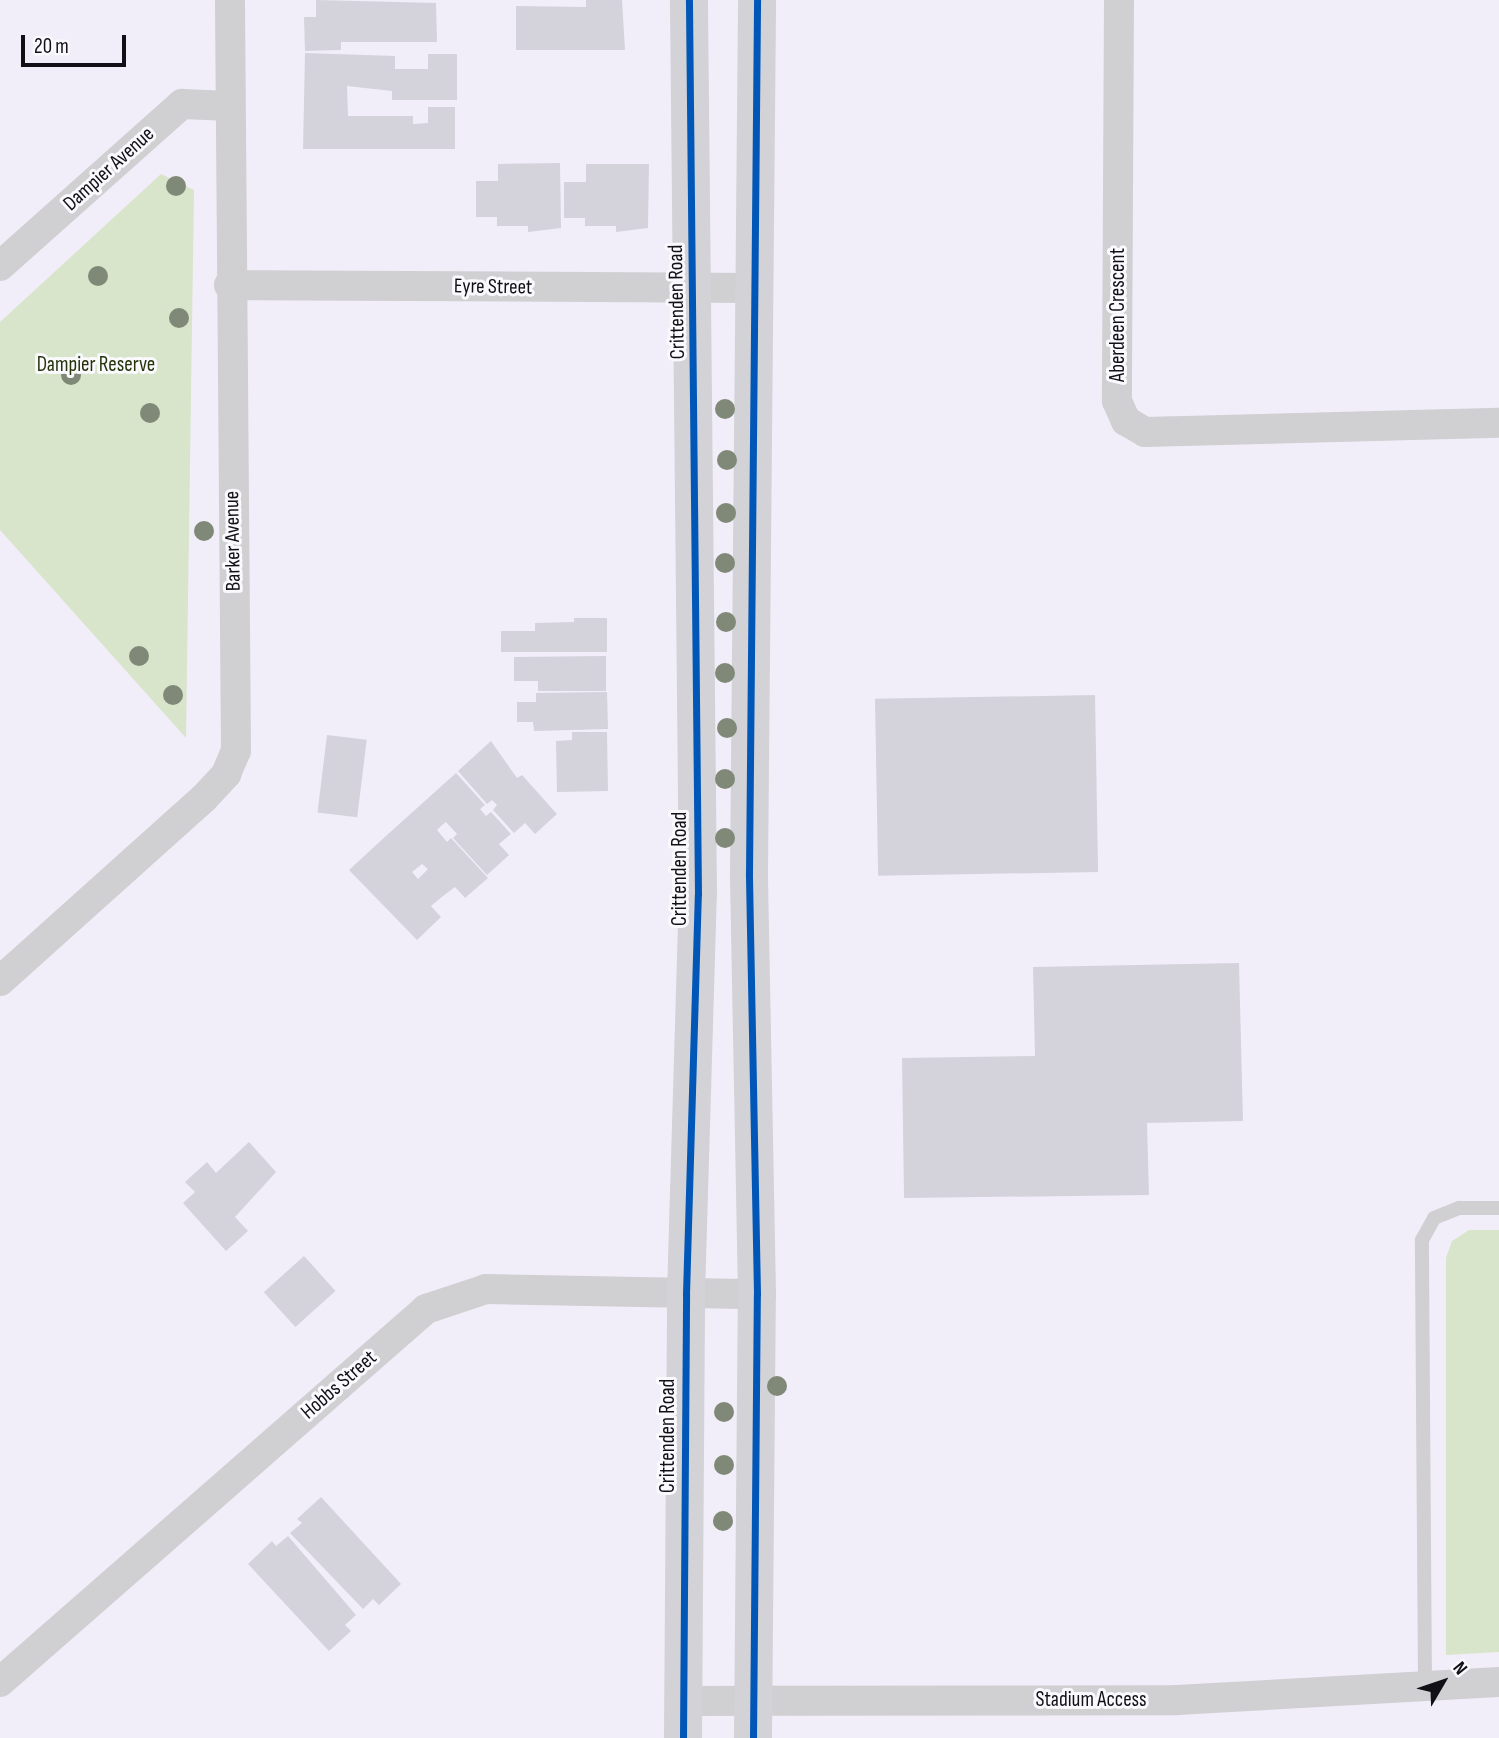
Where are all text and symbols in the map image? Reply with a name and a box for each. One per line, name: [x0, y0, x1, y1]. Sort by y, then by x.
scale bar: [24, 21, 130, 65]
text: 20 m: [34, 34, 69, 59]
street label: Dampier Avenue: [58, 122, 160, 216]
street label: Crittenden Road: [663, 244, 691, 360]
street label: Aberdeen Crescent: [1105, 248, 1131, 382]
street label: Eyre Street: [454, 274, 532, 300]
park label: Dampier Reserve: [37, 352, 155, 378]
street label: Barker Avenue: [220, 491, 246, 591]
street label: Crittenden Road: [667, 812, 693, 926]
street label: Hobbs Street: [296, 1345, 382, 1425]
street label: Crittenden Road: [655, 1379, 681, 1493]
north arrow: [1408, 1647, 1478, 1717]
text: N: [1448, 1657, 1472, 1680]
street label: Stadium Access: [1036, 1687, 1146, 1713]

